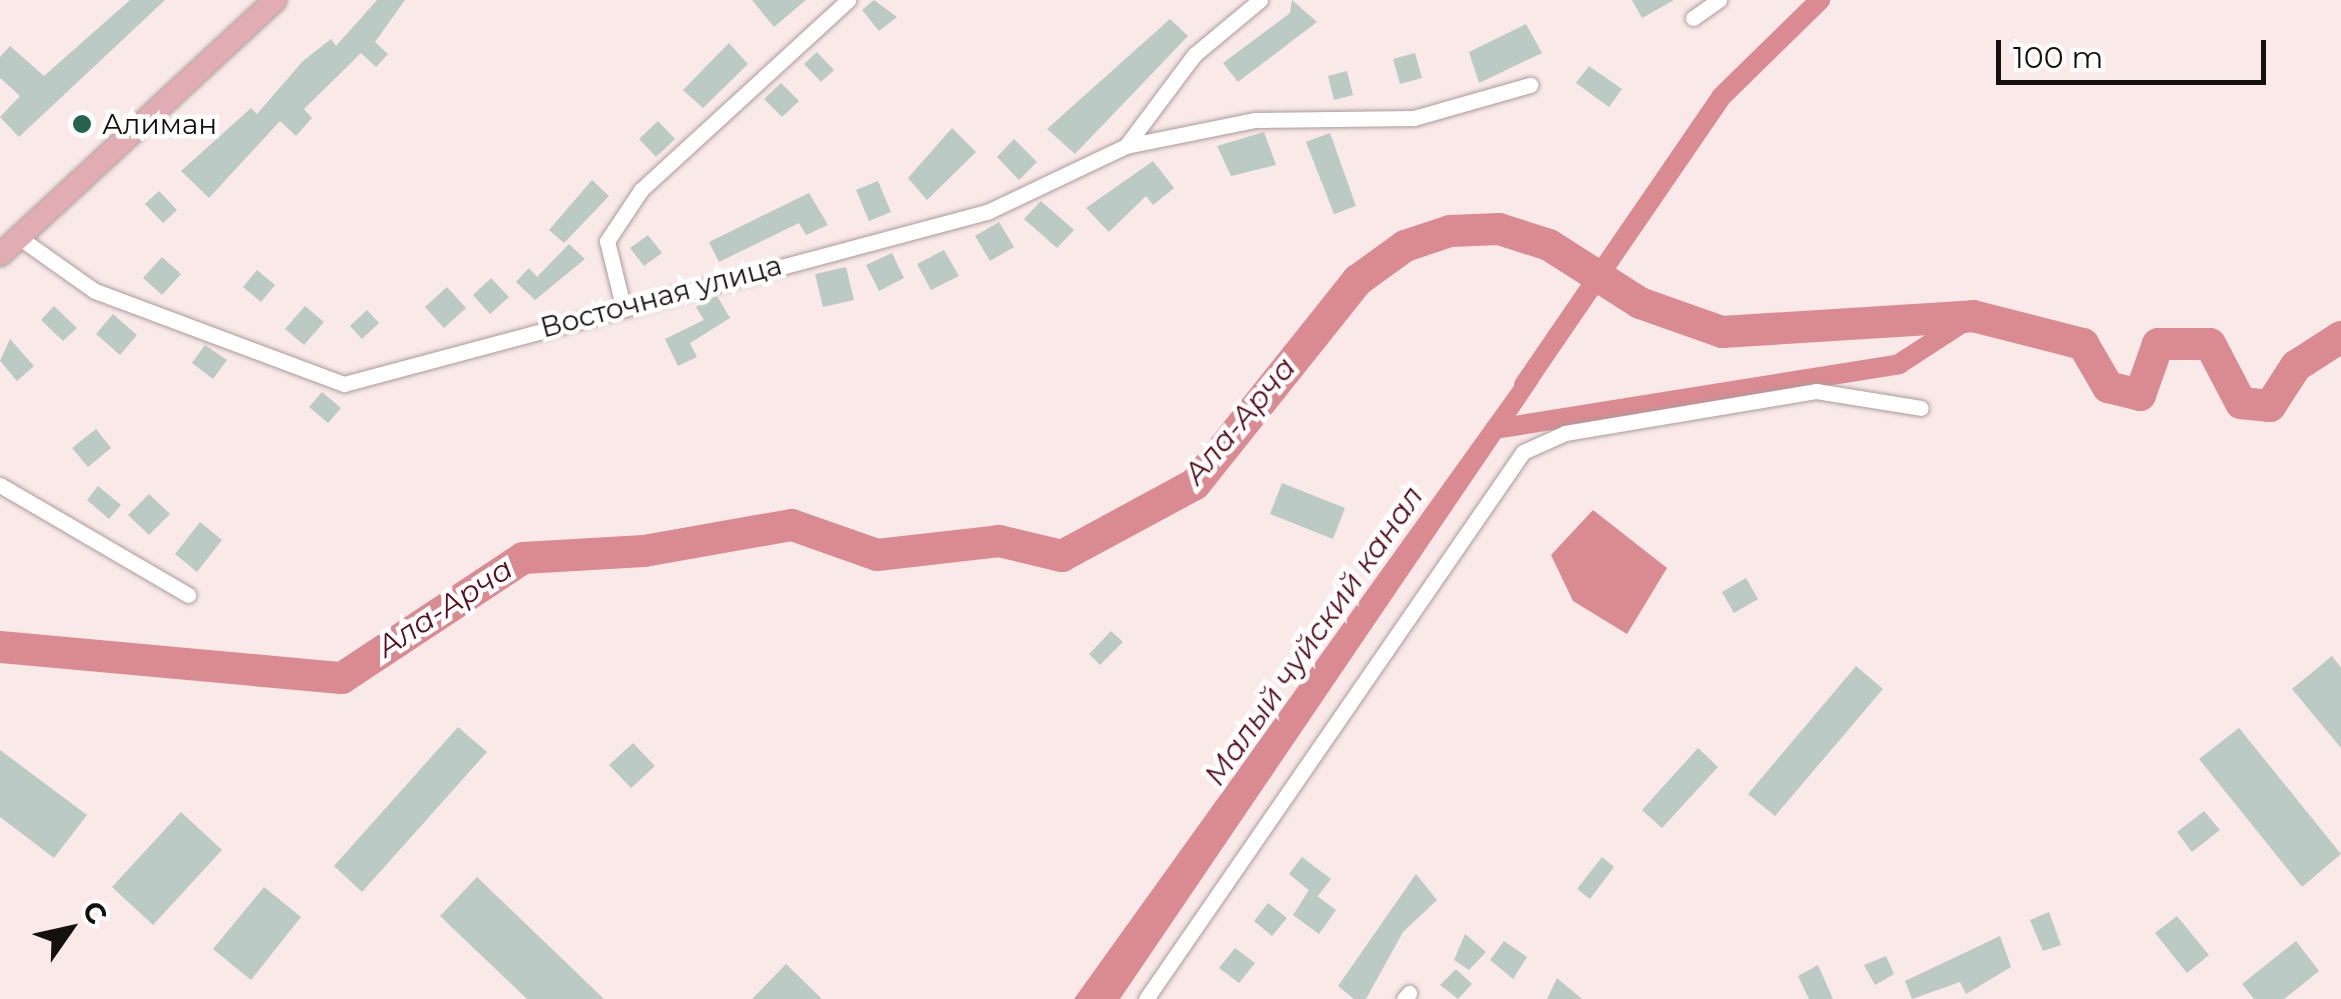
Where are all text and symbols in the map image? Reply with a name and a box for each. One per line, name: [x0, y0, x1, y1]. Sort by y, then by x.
scale bar: [2001, 20, 2271, 82]
text: 100 m: [2013, 39, 2103, 76]
place label: Алиман: [102, 107, 217, 141]
marker: Алиман: [71, 113, 93, 135]
street label: Восточная улица: [537, 248, 785, 344]
water label: Ала-Арча: [1177, 350, 1303, 492]
water label: Малый чуйский канал: [1197, 479, 1431, 793]
water label: Ала-Арча: [370, 551, 520, 665]
north arrow: [20, 879, 120, 979]
text: С: [75, 894, 115, 930]

